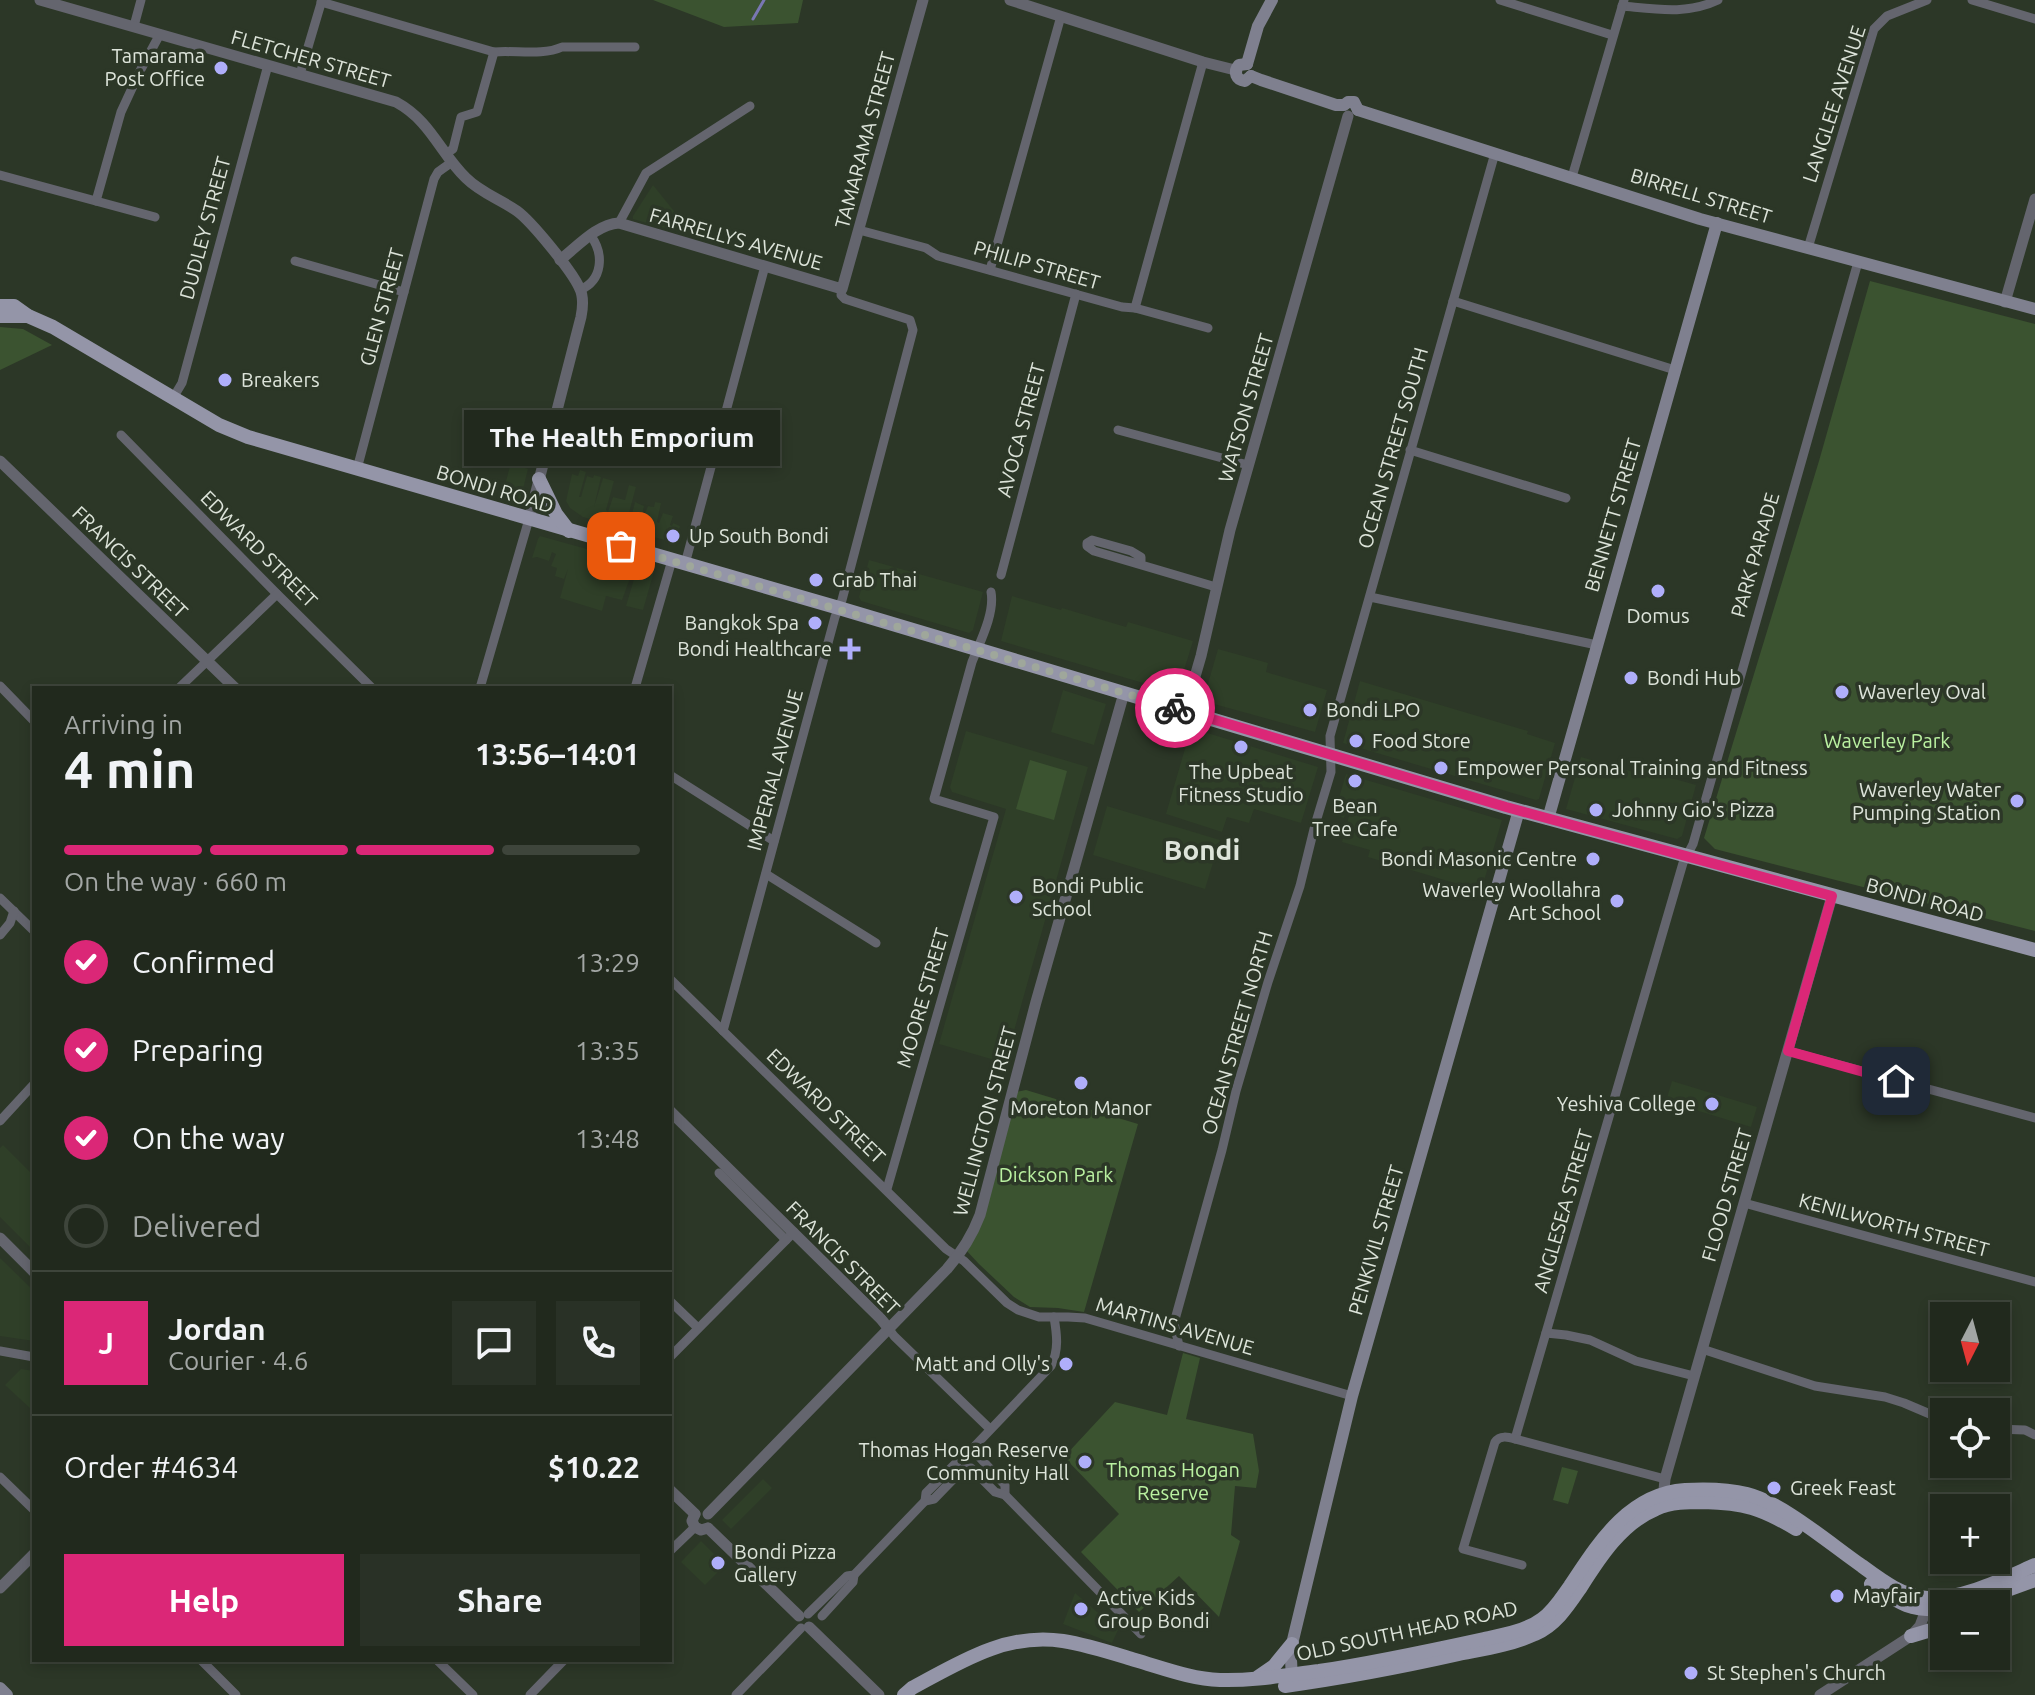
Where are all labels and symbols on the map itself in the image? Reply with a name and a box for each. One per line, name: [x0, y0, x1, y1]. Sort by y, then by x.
street label: LANGLEE AVENUE: [1797, 23, 1870, 185]
street label: FLETCHER STREET: [229, 25, 394, 92]
place label: Tamarama Post Office: [105, 44, 205, 90]
street label: TAMARAMA STREET: [830, 49, 899, 231]
marker: Tamarama Post Office: [212, 59, 230, 77]
street label: DUDLEY STREET: [174, 154, 235, 302]
street label: BIRRELL STREET: [1628, 163, 1775, 228]
street label: FARRELLYS AVENUE: [647, 203, 825, 274]
street label: PHILIP STREET: [971, 235, 1103, 294]
street label: GLEN STREET: [355, 245, 408, 368]
street label: WATSON STREET: [1213, 331, 1278, 485]
street label: OCEAN STREET SOUTH: [1353, 345, 1432, 551]
street label: AVOCA STREET: [992, 360, 1049, 499]
place label: Breakers: [241, 368, 320, 391]
marker: Breakers: [216, 371, 234, 389]
callout: The Health Emporium: [463, 410, 779, 466]
street label: BENNETT STREET: [1580, 435, 1645, 594]
street label: BONDI ROAD: [434, 460, 556, 517]
street label: EDWARD STREET: [196, 486, 322, 612]
street label: PARK PARADE: [1726, 490, 1783, 620]
street label: FRANCIS STREET: [68, 501, 193, 622]
pin: [587, 512, 655, 580]
place label: Up South Bondi: [689, 524, 829, 547]
marker: Up South Bondi: [664, 527, 682, 545]
place label: Grab Thai: [832, 568, 917, 591]
marker: Grab Thai: [807, 571, 825, 589]
marker: Domus: [1649, 582, 1667, 600]
place label: Domus: [1626, 604, 1690, 627]
place label: Bangkok Spa: [685, 611, 799, 634]
marker: Bangkok Spa: [806, 614, 824, 632]
place label: Bondi Healthcare: [677, 637, 832, 660]
marker: Bondi Healthcare: [839, 638, 861, 660]
place label: Bondi Hub: [1647, 666, 1741, 689]
courier: [1135, 668, 1215, 748]
marker: Bondi Hub: [1622, 669, 1640, 687]
place label: Waverley Oval: [1858, 680, 1986, 703]
marker: Waverley Oval: [1833, 683, 1851, 701]
street label: IMPERIAL AVENUE: [742, 687, 807, 853]
place label: Bondi LPO: [1326, 698, 1421, 721]
marker: Bondi LPO: [1301, 701, 1319, 719]
place label: Food Store: [1372, 729, 1471, 752]
park label: Waverley Park: [1824, 729, 1950, 752]
marker: Food Store: [1347, 732, 1365, 750]
marker: The Upbeat Fitness Studio: [1232, 738, 1250, 756]
place label: Empower Personal Training and Fitness: [1457, 756, 1808, 779]
marker: Empower Personal Training and Fitness: [1432, 759, 1450, 777]
place label: The Upbeat Fitness Studio: [1178, 760, 1304, 806]
marker: Bean Tree Cafe: [1346, 772, 1364, 790]
place label: Waverley Water Pumping Station: [1852, 778, 2001, 824]
marker: Waverley Water Pumping Station: [2008, 792, 2026, 810]
place label: Bean Tree Cafe: [1312, 794, 1398, 840]
place label: Johnny Gio's Pizza: [1612, 798, 1775, 821]
marker: Johnny Gio's Pizza: [1587, 801, 1605, 819]
district label: Bondi: [1164, 834, 1240, 865]
place label: Bondi Masonic Centre: [1381, 847, 1577, 870]
marker: Bondi Masonic Centre: [1584, 850, 1602, 868]
street label: BONDI ROAD: [1864, 873, 1987, 926]
place label: Bondi Public School: [1032, 874, 1143, 920]
place label: Waverley Woollahra Art School: [1422, 878, 1601, 924]
marker: Bondi Public School: [1007, 888, 1025, 906]
marker: Waverley Woollahra Art School: [1608, 892, 1626, 910]
street label: MOORE STREET: [892, 925, 953, 1070]
street label: OCEAN STREET NORTH: [1196, 928, 1277, 1137]
street label: WELLINGTON STREET: [948, 1023, 1021, 1218]
street label: EDWARD STREET: [763, 1043, 890, 1168]
pin: [1862, 1047, 1930, 1115]
marker: Moreton Manor: [1072, 1074, 1090, 1092]
place label: Yeshiva College: [1557, 1092, 1696, 1115]
marker: Yeshiva College: [1703, 1095, 1721, 1113]
place label: Moreton Manor: [1010, 1096, 1152, 1119]
street label: ANGLESEA STREET: [1528, 1126, 1597, 1295]
street label: FLOOD STREET: [1697, 1126, 1757, 1264]
street label: PENKIVIL STREET: [1343, 1162, 1408, 1318]
park label: Dickson Park: [999, 1163, 1113, 1186]
street label: KENILWORTH STREET: [1797, 1188, 1992, 1261]
street label: FRANCIS STREET: [782, 1196, 905, 1319]
street label: MARTINS AVENUE: [1093, 1292, 1257, 1359]
north arrow: [1930, 1302, 2010, 1382]
place label: Matt and Olly's: [915, 1352, 1050, 1375]
marker: Matt and Olly's: [1057, 1355, 1075, 1373]
place label: Thomas Hogan Reserve Community Hall: [859, 1438, 1069, 1484]
marker: Thomas Hogan Reserve Community Hall: [1076, 1453, 1094, 1471]
park label: Thomas Hogan Reserve: [1106, 1458, 1240, 1504]
place label: Greek Feast: [1790, 1476, 1896, 1499]
marker: Greek Feast: [1765, 1479, 1783, 1497]
place label: Bondi Pizza Gallery: [734, 1540, 836, 1586]
marker: Bondi Pizza Gallery: [709, 1554, 727, 1572]
place label: Mayfair: [1853, 1584, 1921, 1607]
place label: Active Kids Group Bondi: [1097, 1586, 1210, 1632]
marker: Mayfair: [1828, 1587, 1846, 1605]
street label: OLD SOUTH HEAD ROAD: [1294, 1596, 1520, 1665]
marker: Active Kids Group Bondi: [1072, 1600, 1090, 1618]
place label: St Stephen's Church: [1707, 1661, 1886, 1684]
marker: St Stephen's Church: [1682, 1664, 1700, 1682]

